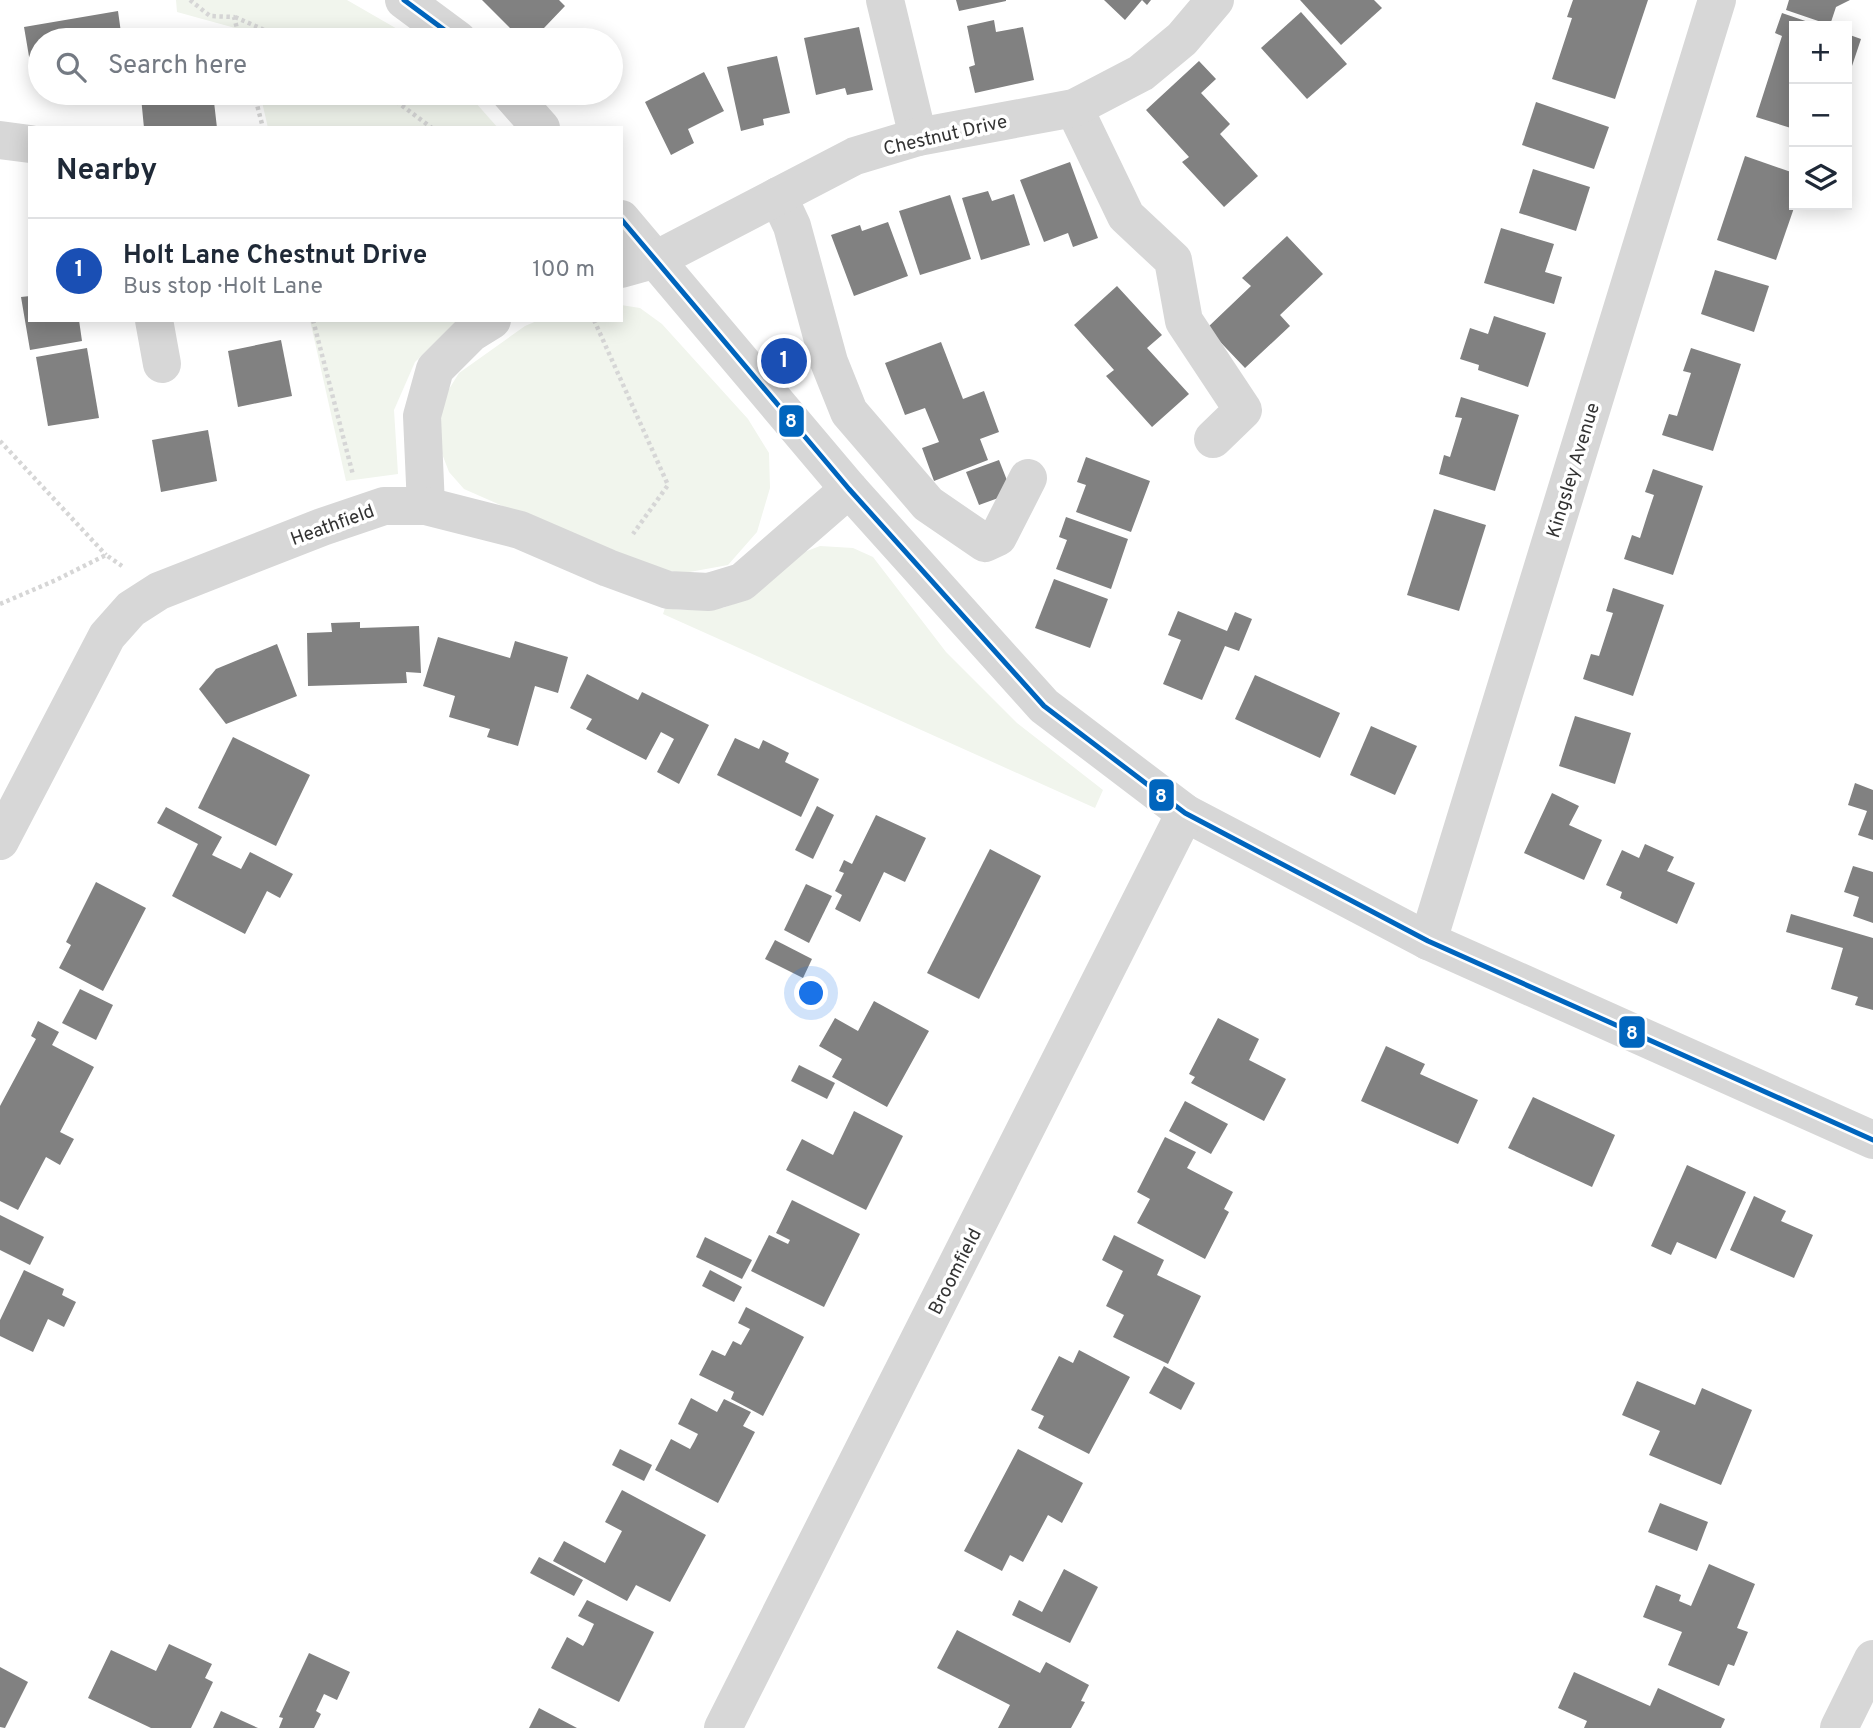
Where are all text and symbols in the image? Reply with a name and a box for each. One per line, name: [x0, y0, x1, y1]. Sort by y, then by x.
map controls: [1789, 21, 1852, 210]
button: +: [1789, 21, 1852, 84]
search box: [28, 28, 623, 105]
icon: search: [52, 48, 90, 86]
text: Search here: [108, 50, 247, 83]
button: −: [1789, 84, 1852, 147]
street label: Chestnut Drive: [881, 110, 1010, 162]
button: layers: [1789, 147, 1852, 210]
text: Nearby: [56, 153, 157, 190]
text: Holt Lane Chestnut Drive: [123, 240, 427, 273]
text: 1: [74, 256, 84, 285]
text: 100 m: [532, 256, 595, 285]
text: Bus stop · Holt Lane: [123, 273, 323, 302]
pin: 1: [761, 335, 807, 387]
street label: Kingsley Avenue: [1542, 400, 1606, 541]
line badge: 8: [778, 404, 805, 438]
text: 8: [785, 410, 797, 434]
street label: Heathfield: [287, 500, 378, 552]
line badge: 8: [1148, 778, 1175, 812]
text: 8: [1155, 785, 1167, 809]
your location: [794, 976, 828, 1010]
line badge: 8: [1618, 1015, 1646, 1049]
text: 8: [1626, 1022, 1638, 1046]
street label: Broomfield: [924, 1225, 988, 1319]

